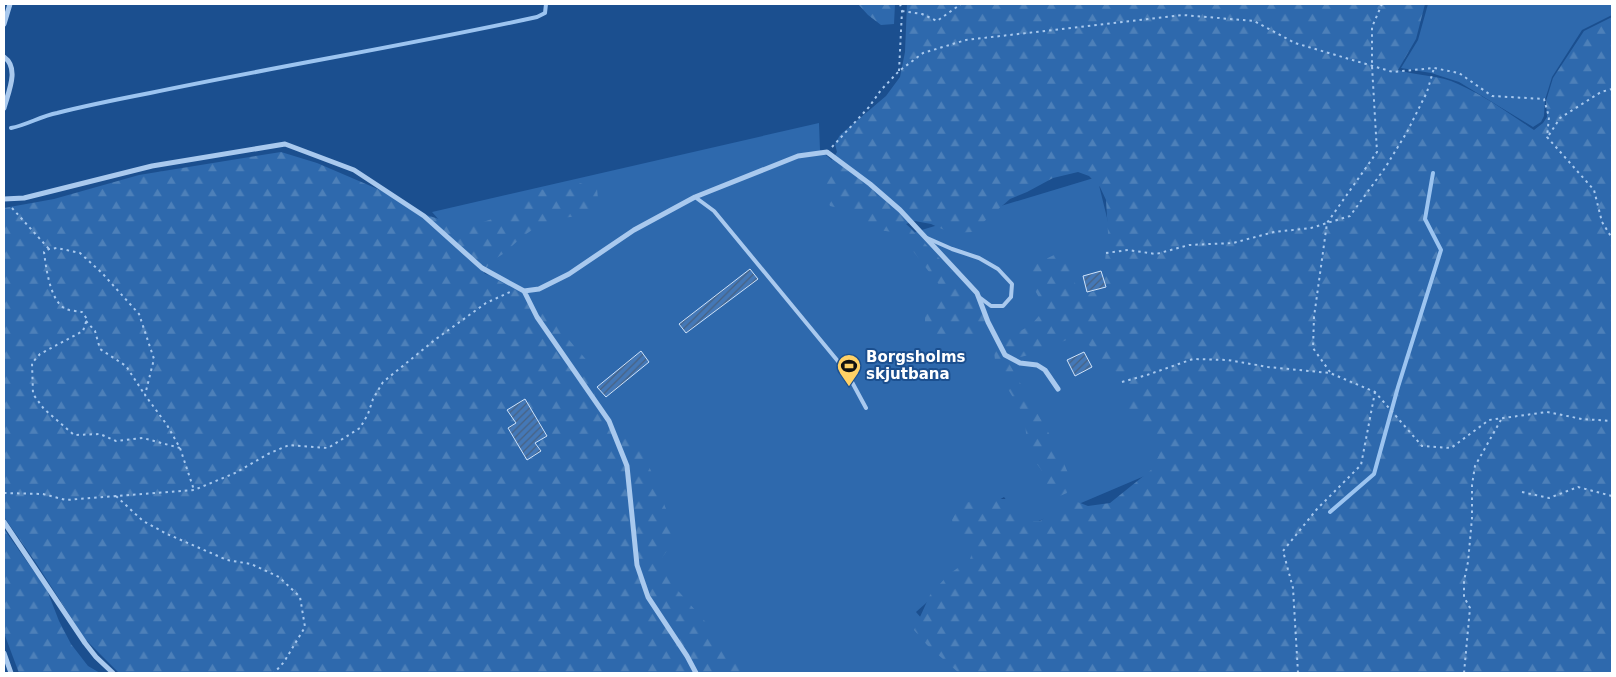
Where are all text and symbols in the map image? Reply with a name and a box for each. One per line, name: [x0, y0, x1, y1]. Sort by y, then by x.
place label: Borgsholms skjutbana: [866, 348, 966, 383]
sports icon: Borgsholms skjutbana: [836, 353, 862, 387]

